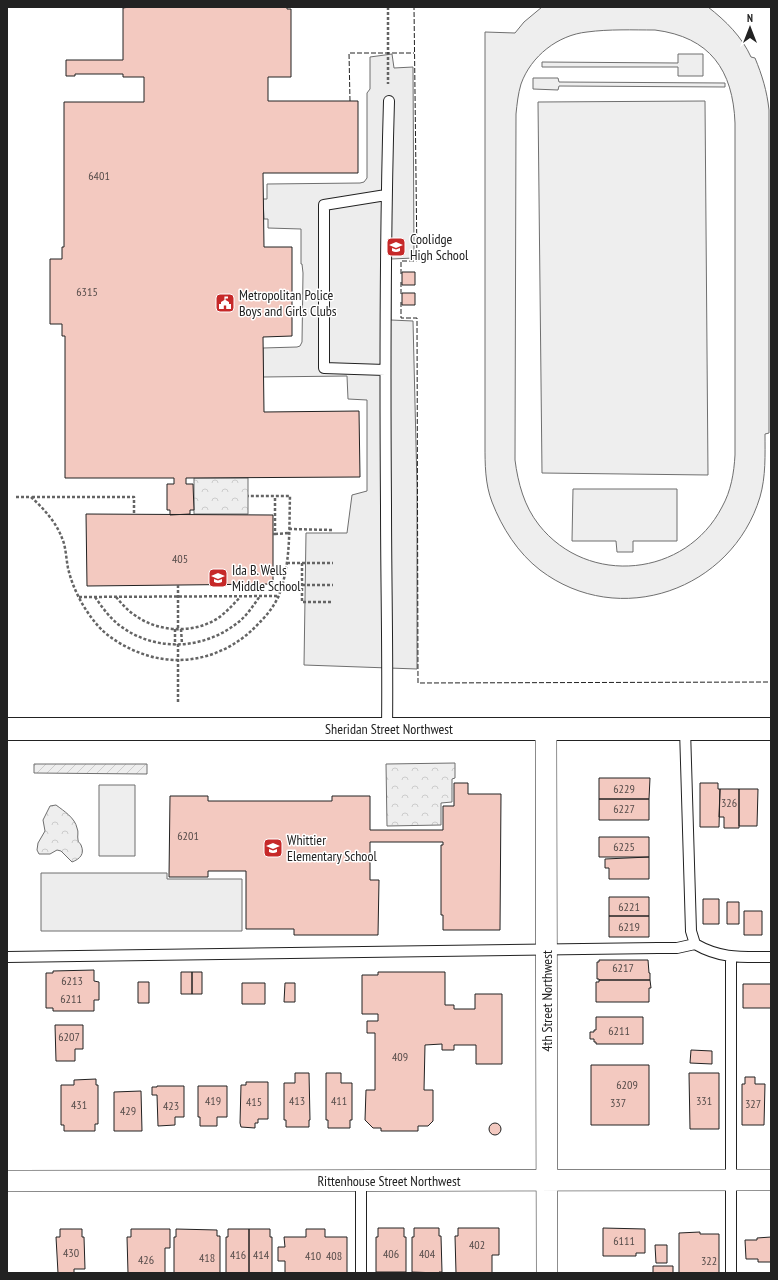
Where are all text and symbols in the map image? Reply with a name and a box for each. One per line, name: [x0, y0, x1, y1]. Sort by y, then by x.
north arrow: [730, 8, 770, 48]
text: N: [747, 11, 753, 25]
house number: 6401: [88, 168, 110, 183]
place label: Coolidge High School: [410, 230, 469, 264]
school or university icon: Coolidge High School: [385, 236, 407, 258]
house number: 6315: [76, 284, 98, 299]
place label: Metropolitan Police Boys and Girls Clubs: [239, 286, 337, 320]
public building icon: Metropolitan Police Boys and Girls Clubs: [214, 292, 236, 314]
house number: 405: [172, 551, 188, 566]
place label: Ida B. Wells Middle School: [232, 561, 301, 595]
school or university icon: Ida B. Wells Middle School: [207, 567, 229, 589]
street label: Sheridan Street Northwest: [325, 720, 453, 738]
house number: 6229: [613, 781, 635, 796]
house number: 326: [721, 795, 737, 810]
house number: 6227: [613, 801, 635, 816]
house number: 6201: [177, 828, 199, 843]
place label: Whittier Elementary School: [287, 831, 377, 865]
school or university icon: Whittier Elementary School: [262, 837, 284, 859]
house number: 6225: [613, 839, 635, 854]
house number: 6221: [618, 899, 640, 914]
house number: 6219: [618, 919, 640, 934]
street label: 4th Street Northwest: [538, 950, 556, 1052]
house number: 6217: [612, 960, 634, 975]
house number: 6213: [61, 973, 83, 988]
house number: 6211: [60, 991, 82, 1006]
house number: 6211: [608, 1023, 630, 1038]
house number: 6207: [58, 1029, 80, 1044]
house number: 409: [392, 1049, 408, 1064]
house number: 6209: [616, 1077, 638, 1092]
house number: 419: [205, 1093, 221, 1108]
house number: 413: [289, 1093, 305, 1108]
house number: 411: [331, 1093, 347, 1108]
house number: 331: [696, 1093, 712, 1108]
house number: 415: [246, 1094, 262, 1109]
house number: 337: [610, 1095, 626, 1110]
house number: 327: [745, 1096, 761, 1111]
house number: 431: [71, 1097, 87, 1112]
house number: 423: [163, 1098, 179, 1113]
house number: 429: [120, 1103, 136, 1118]
street label: Rittenhouse Street Northwest: [317, 1172, 461, 1190]
house number: 6111: [613, 1233, 635, 1248]
house number: 402: [469, 1237, 485, 1252]
house number: 430: [63, 1245, 79, 1260]
house number: 406: [383, 1246, 399, 1261]
house number: 404: [419, 1246, 436, 1261]
house number: 416: [230, 1247, 246, 1262]
house number: 414: [253, 1247, 270, 1262]
house number: 410: [305, 1248, 321, 1263]
house number: 408: [326, 1248, 342, 1263]
house number: 418: [199, 1250, 215, 1265]
house number: 426: [138, 1252, 154, 1267]
house number: 322: [701, 1253, 717, 1268]

